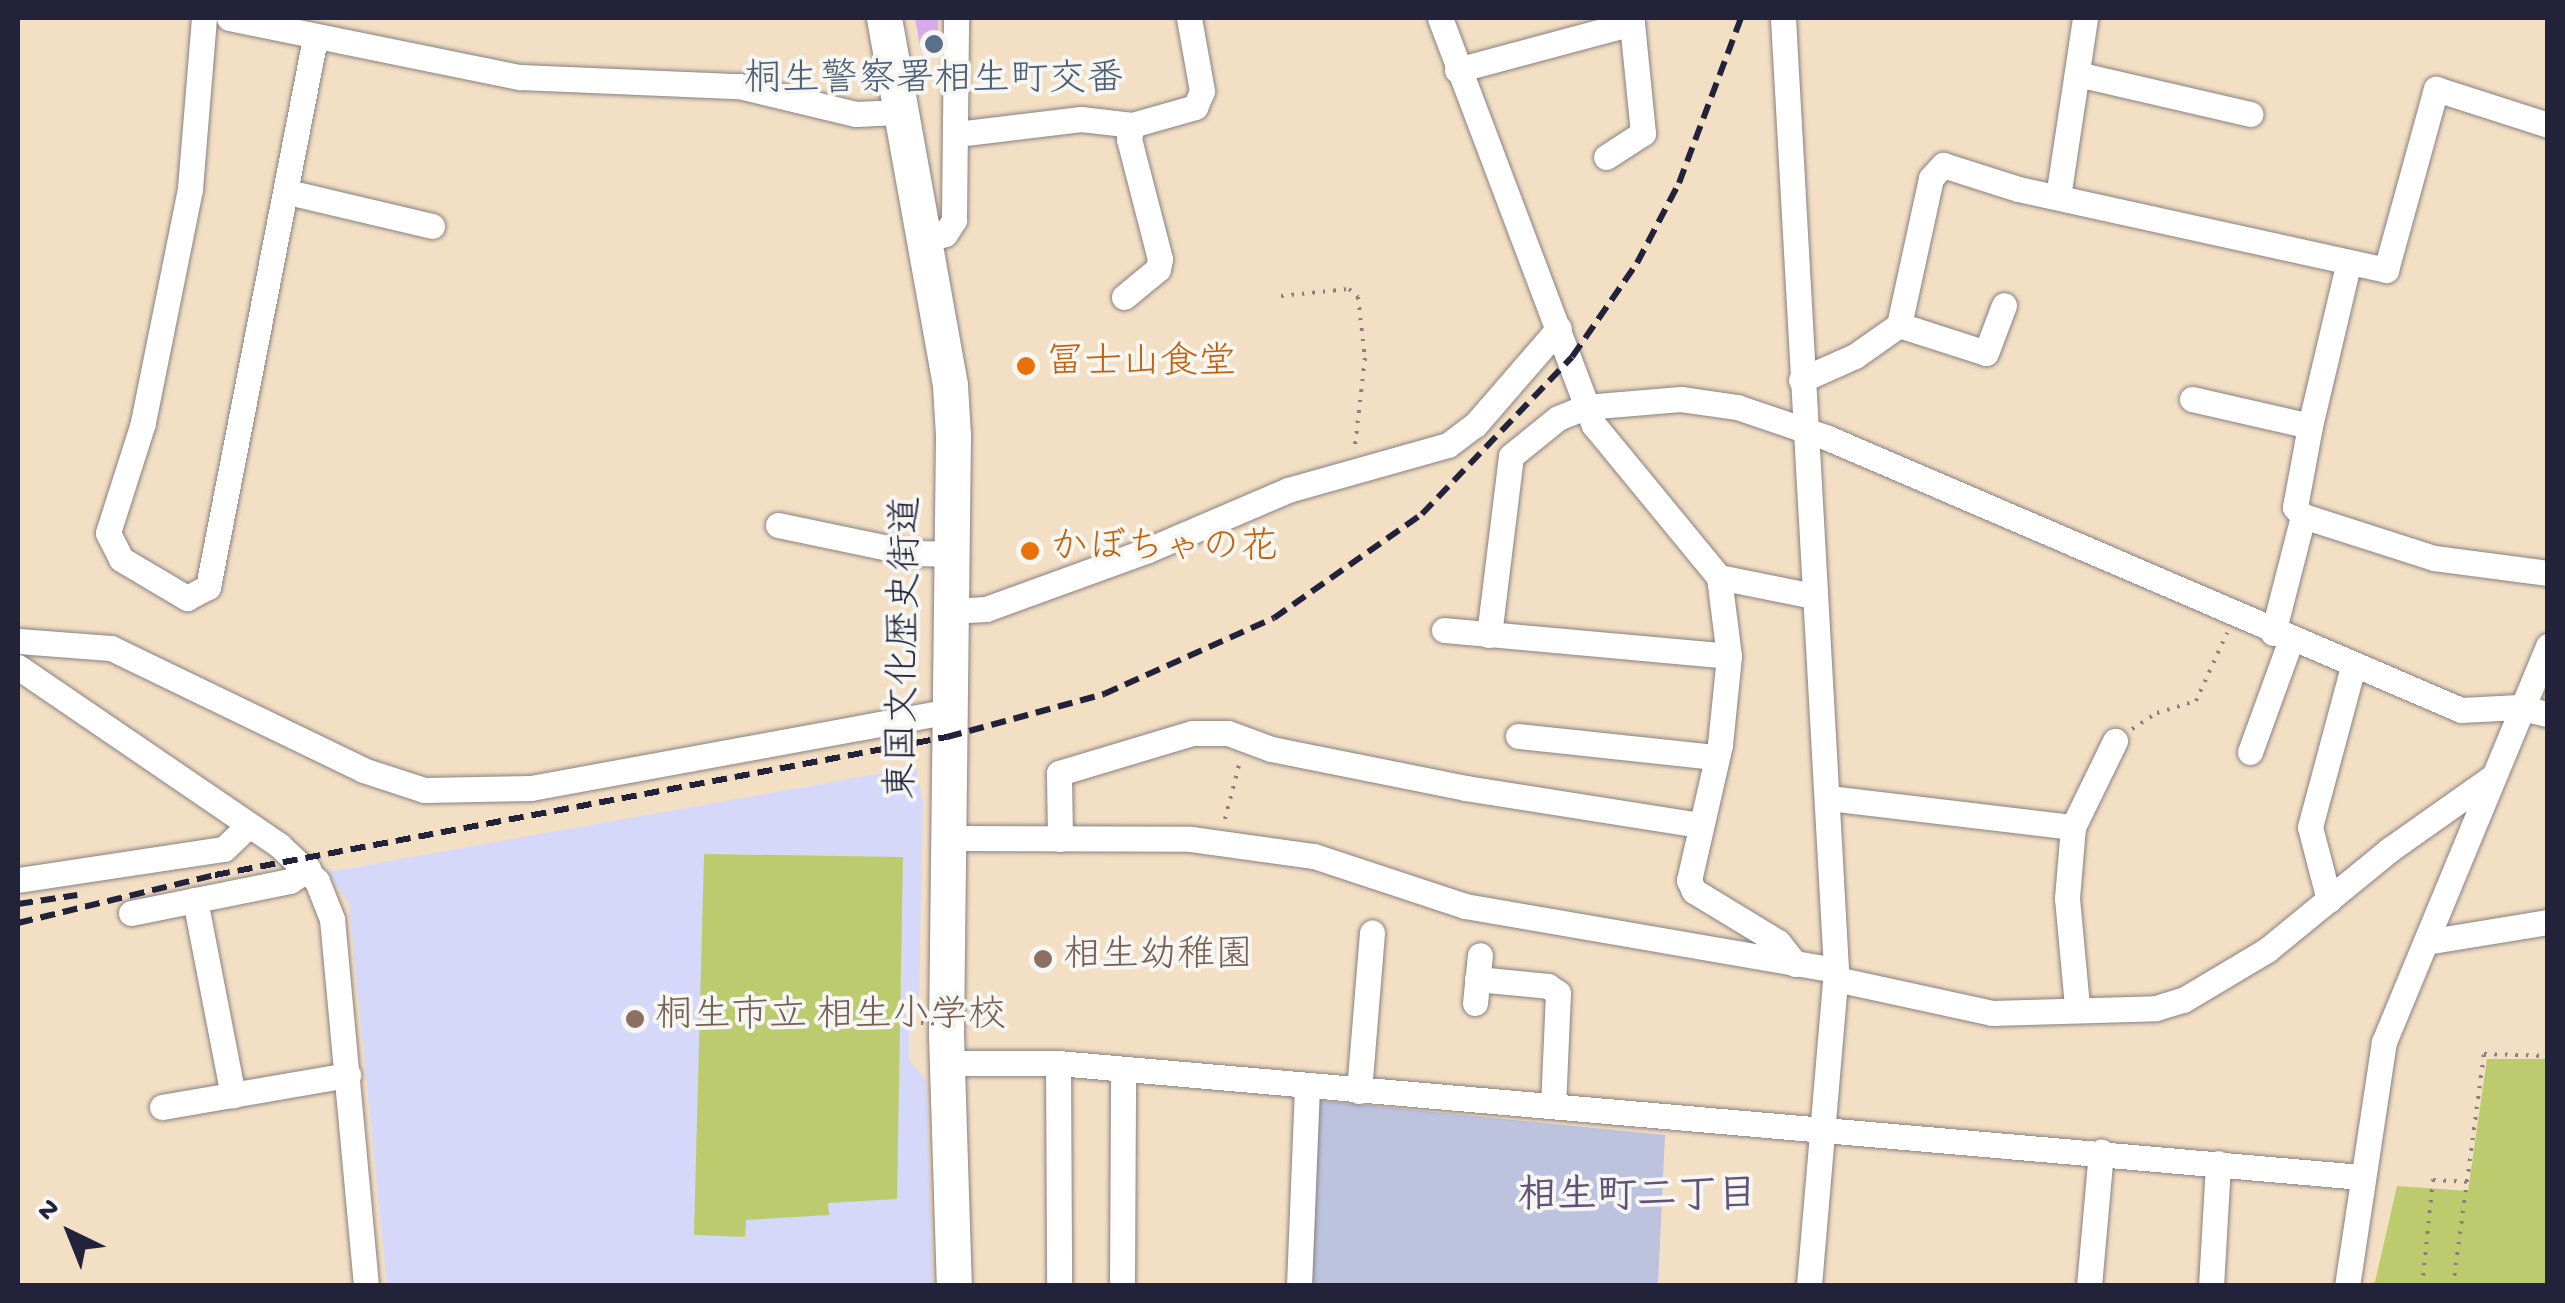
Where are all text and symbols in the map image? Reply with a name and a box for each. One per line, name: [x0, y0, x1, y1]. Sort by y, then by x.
marker: 桐生警察署相生町交番: [923, 33, 945, 55]
place label: 桐生警察署相生町交番: [744, 60, 1124, 106]
place label: 冨士山食堂: [1046, 343, 1236, 389]
marker: 冨士山食堂: [1015, 355, 1037, 377]
street label: 東国文化歴史街道: [883, 496, 933, 800]
place label: かぼちゃの花: [1050, 528, 1278, 574]
marker: かぼちゃの花: [1019, 540, 1041, 562]
place label: 相生幼稚園: [1063, 936, 1253, 982]
marker: 相生幼稚園: [1032, 948, 1054, 970]
place label: 桐生市立 相生小学校: [655, 996, 1006, 1042]
marker: 桐生市立 相生小学校: [624, 1008, 646, 1030]
district label: 相生町二丁目: [1517, 1175, 1757, 1223]
north arrow: [20, 1183, 120, 1283]
text: N: [31, 1192, 67, 1229]

